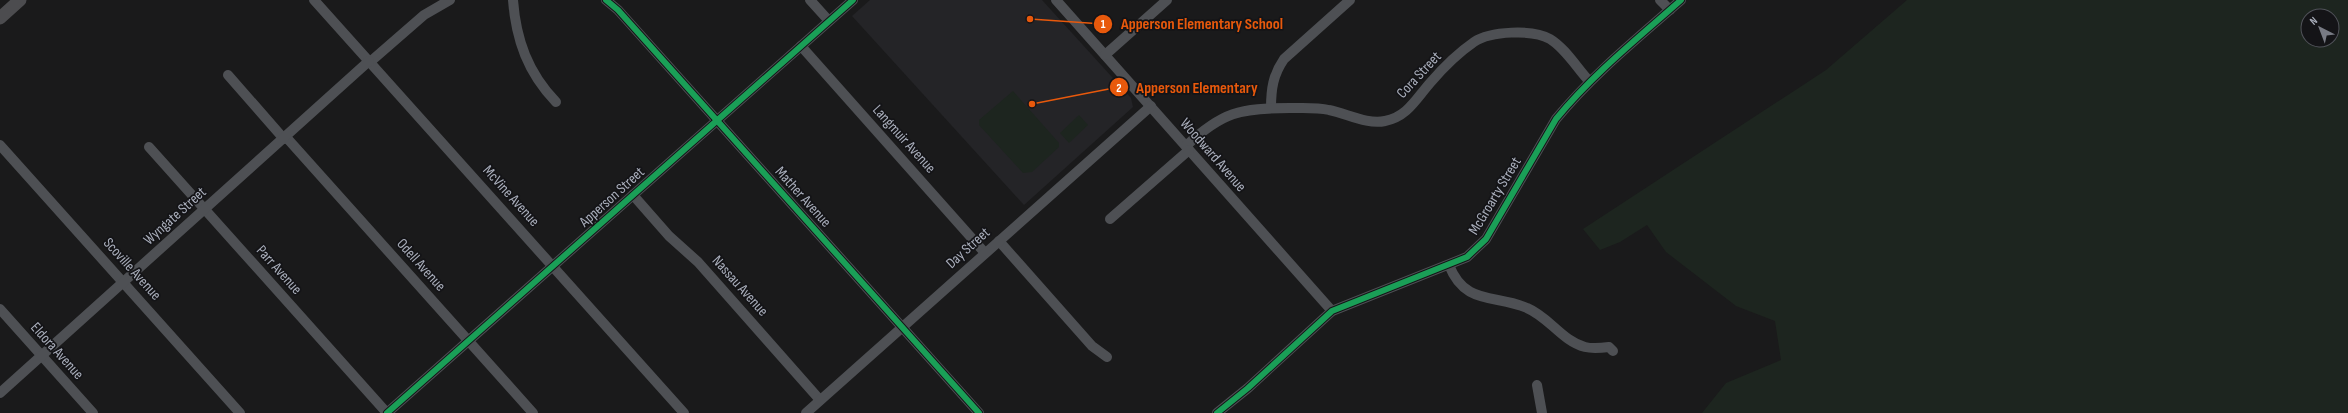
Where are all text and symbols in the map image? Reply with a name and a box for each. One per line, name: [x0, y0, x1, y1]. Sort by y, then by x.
north arrow: [2300, 8, 2340, 48]
callout: Apperson Elementary School: [1093, 10, 1291, 38]
text: N: [2307, 14, 2320, 28]
text: Apperson Elementary School: [1120, 15, 1283, 34]
text: 1: [1101, 17, 1106, 32]
street label: Cora Street: [1393, 47, 1446, 102]
callout: Apperson Elementary: [1109, 73, 1266, 101]
text: Apperson Elementary: [1135, 79, 1258, 98]
text: 2: [1116, 81, 1122, 96]
street label: Langmuir Avenue: [868, 101, 940, 177]
street label: Woodward Avenue: [1176, 114, 1250, 196]
street label: McGroarty Street: [1464, 153, 1526, 238]
street label: McVine Avenue: [479, 161, 543, 231]
street label: Apperson Street: [575, 162, 649, 232]
street label: Mather Avenue: [771, 163, 835, 231]
street label: Wyngate Street: [140, 183, 211, 249]
street label: Day Street: [942, 223, 994, 273]
street label: Scoville Avenue: [99, 234, 165, 304]
street label: Odell Avenue: [392, 235, 450, 295]
street label: Parr Avenue: [252, 241, 306, 299]
street label: Nassau Avenue: [708, 252, 772, 320]
street label: Eldora Avenue: [26, 318, 88, 384]

